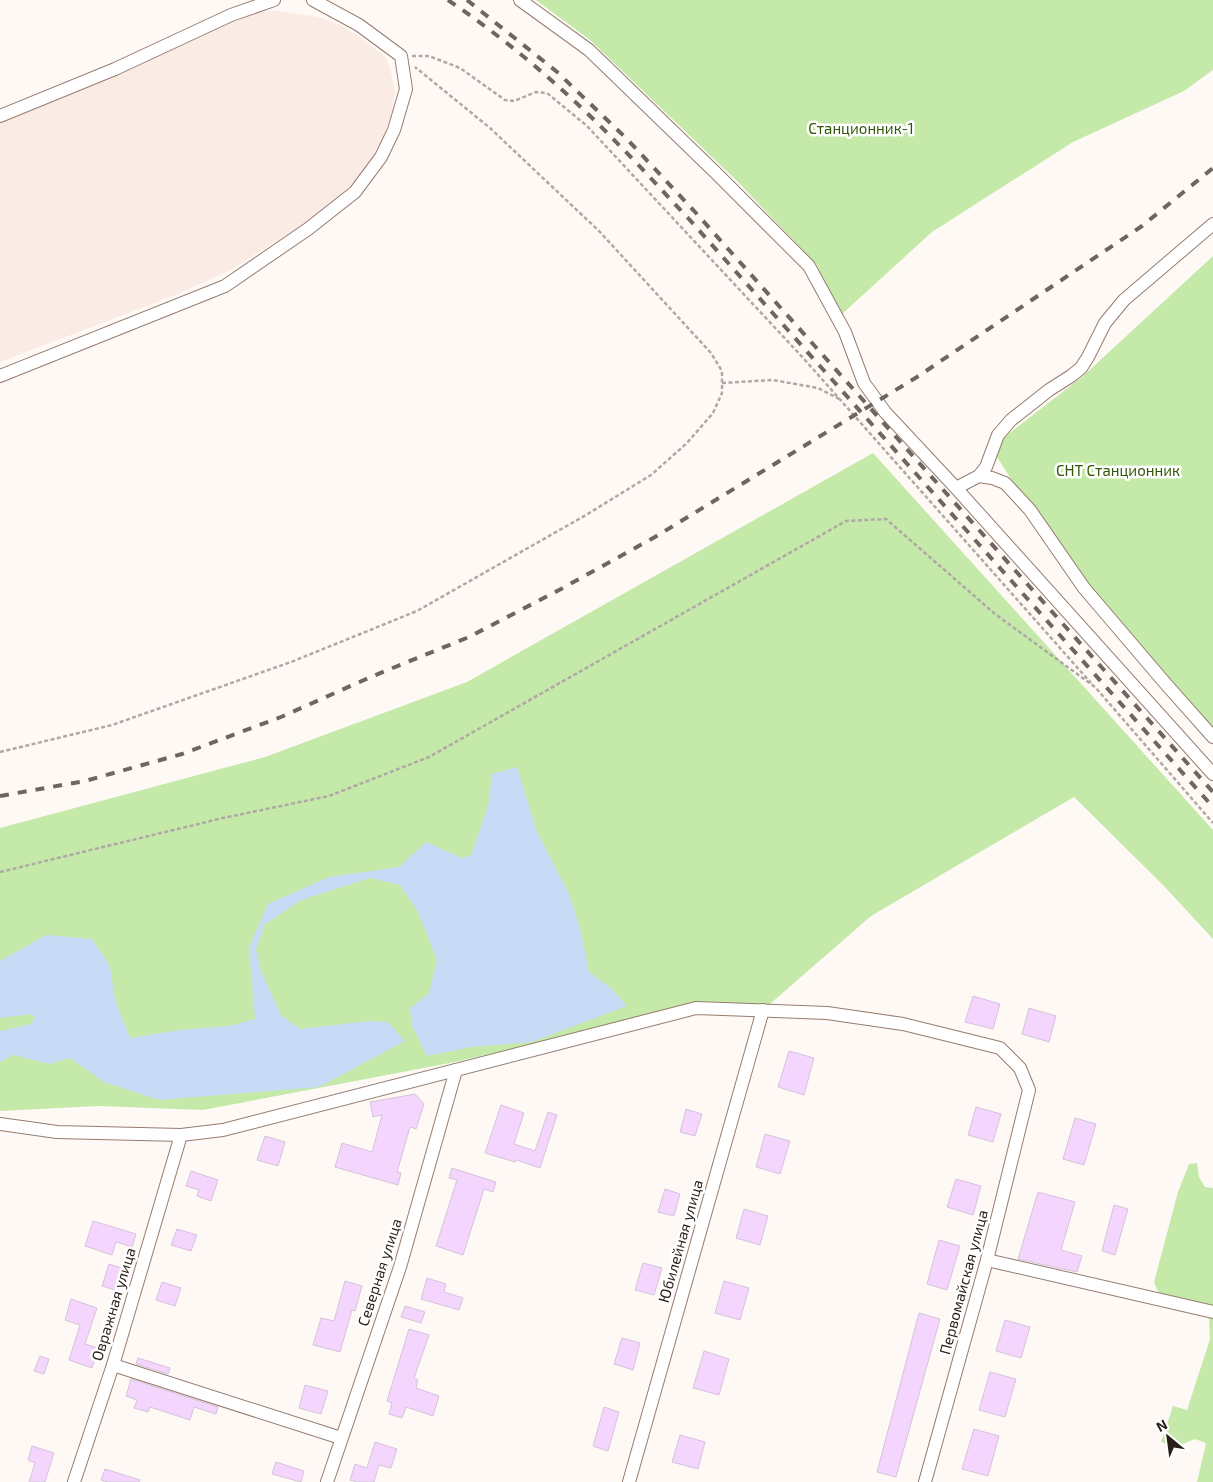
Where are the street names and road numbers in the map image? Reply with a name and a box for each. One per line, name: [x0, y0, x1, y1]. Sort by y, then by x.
street label: Юбилейная улица: [654, 1177, 707, 1305]
street label: Первомайская улица: [935, 1208, 992, 1357]
street label: Северная улица: [353, 1216, 406, 1328]
street label: Овражная улица: [87, 1245, 140, 1363]

